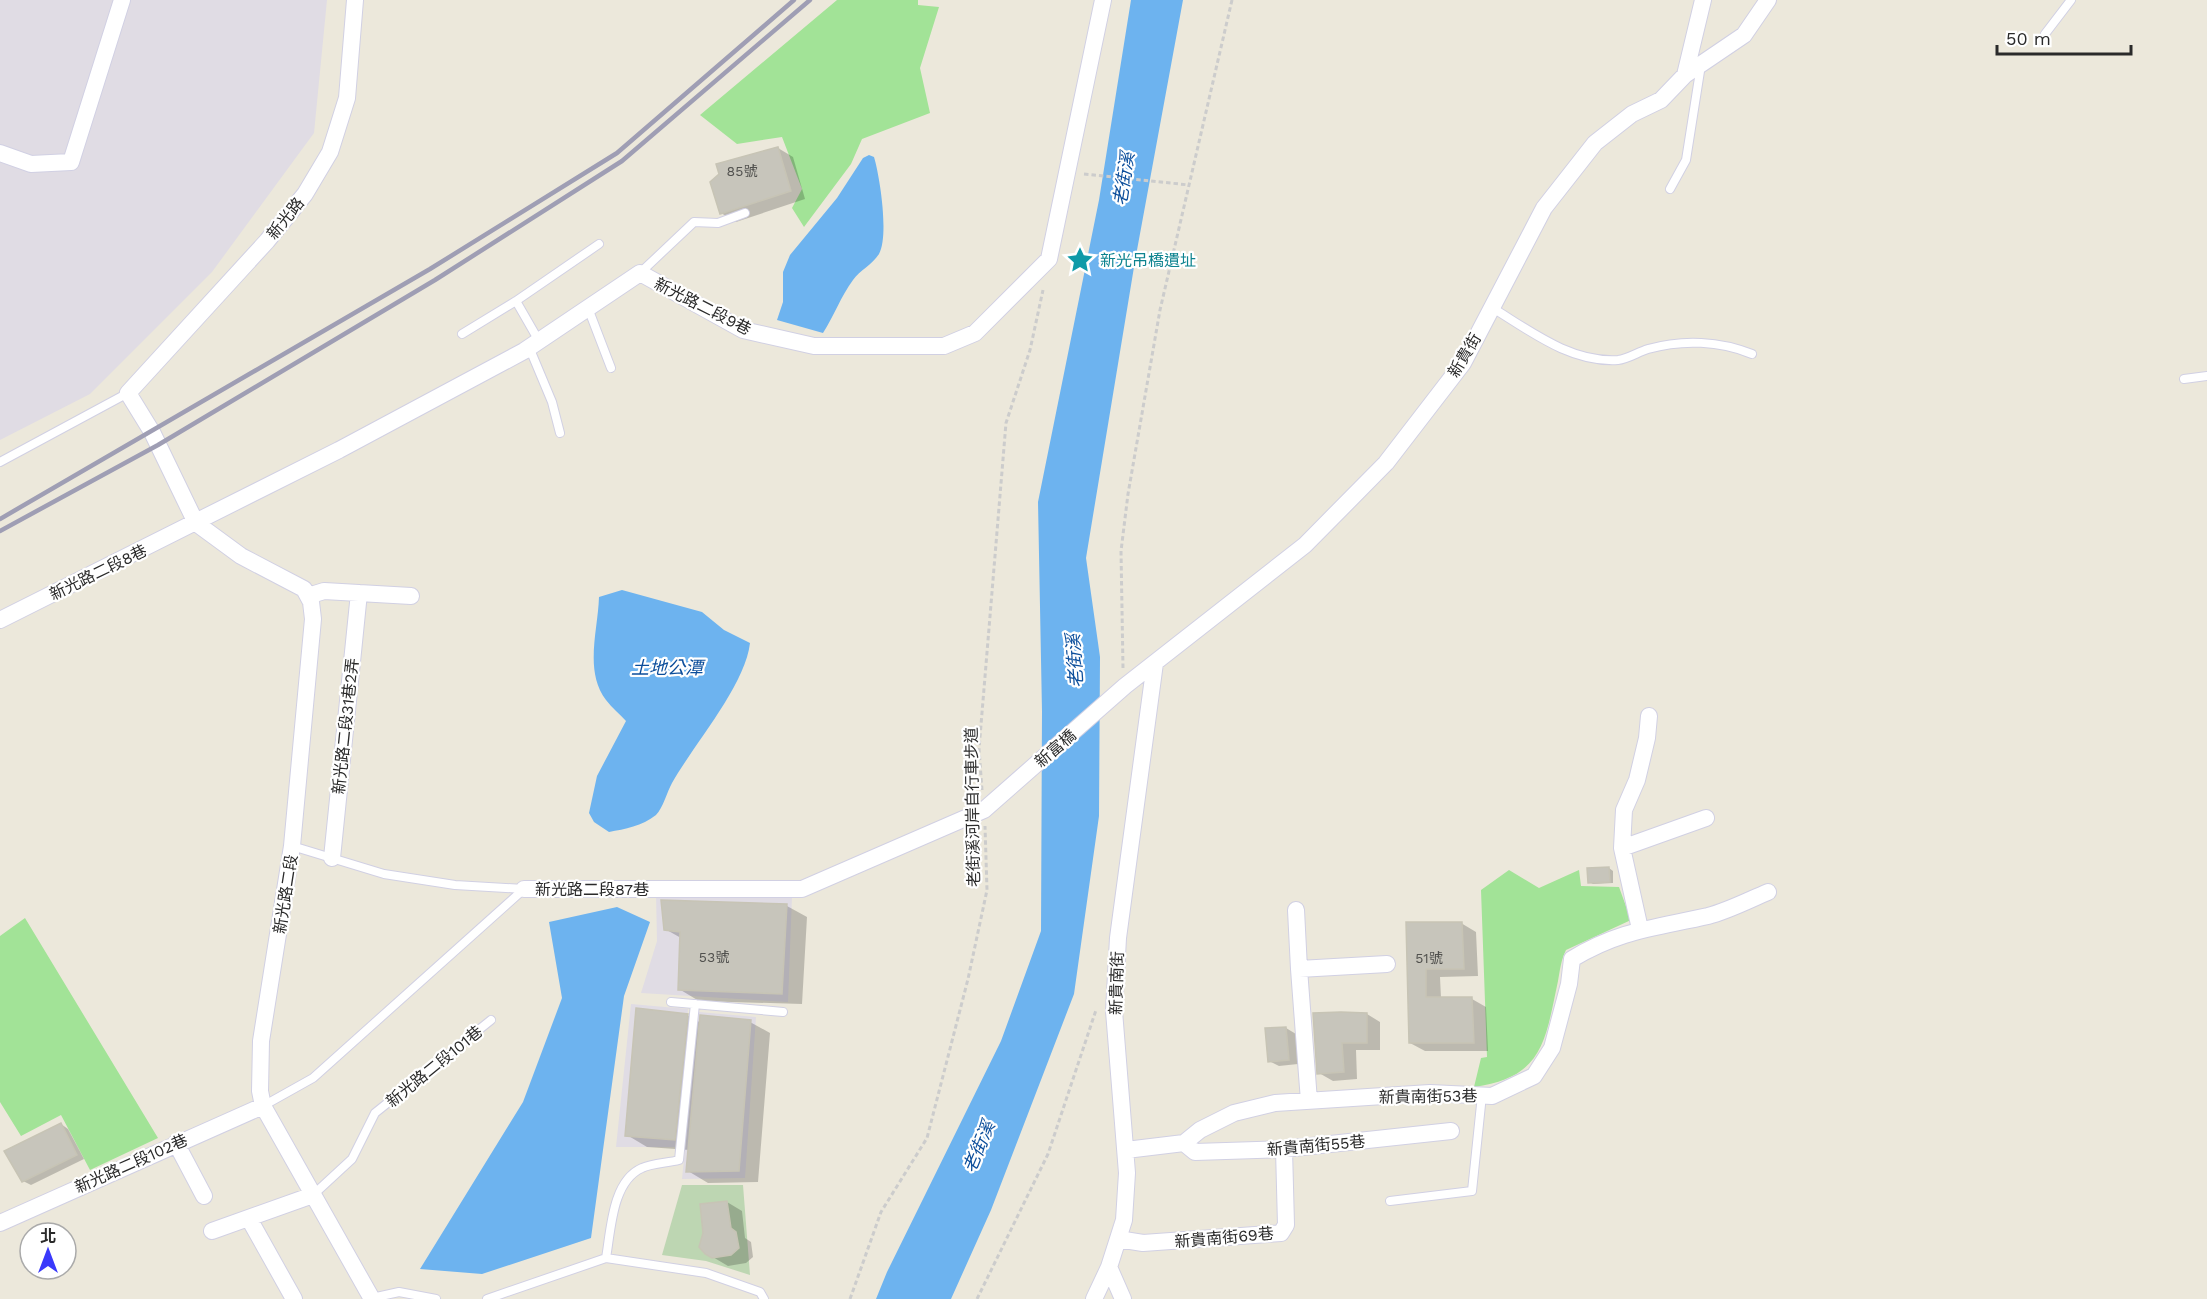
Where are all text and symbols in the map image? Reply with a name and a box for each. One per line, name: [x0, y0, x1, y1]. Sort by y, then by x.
scale bar: [1997, 18, 2130, 56]
text: 50 m: [2006, 28, 2051, 49]
water label: 老街溪: [1109, 148, 1139, 207]
house number: 85號: [727, 163, 757, 179]
street label: 新光路: [263, 194, 308, 243]
place icon: 新光吊橋遺址: [1065, 245, 1095, 275]
place label: 新光吊橋遺址: [1100, 251, 1196, 270]
street label: 新光路二段9巷: [651, 274, 754, 339]
street label: 新貴街: [1444, 330, 1485, 381]
street label: 新光路二段8巷: [46, 541, 150, 604]
water label: 老街溪: [1062, 630, 1087, 689]
street label: 新光路二段31巷2弄: [329, 657, 362, 795]
water label: 土地公潭: [631, 657, 706, 678]
street label: 新富橋: [1031, 725, 1080, 771]
street label: 老街溪河岸自行車步道: [962, 727, 983, 887]
street label: 新光路二段: [270, 853, 301, 935]
street label: 新光路二段87巷: [535, 880, 649, 899]
house number: 53號: [699, 949, 729, 965]
house number: 51號: [1415, 950, 1443, 966]
street label: 新貴南街: [1106, 951, 1127, 1015]
street label: 新光路二段101巷: [382, 1022, 486, 1111]
street label: 新貴南街53巷: [1379, 1086, 1477, 1107]
water label: 老街溪: [958, 1115, 1000, 1176]
street label: 新光路二段102巷: [72, 1130, 191, 1197]
street label: 新貴南街55巷: [1266, 1132, 1366, 1159]
north arrow: [18, 1221, 78, 1281]
street label: 新貴南街69巷: [1174, 1224, 1274, 1251]
text: 北: [40, 1227, 56, 1246]

